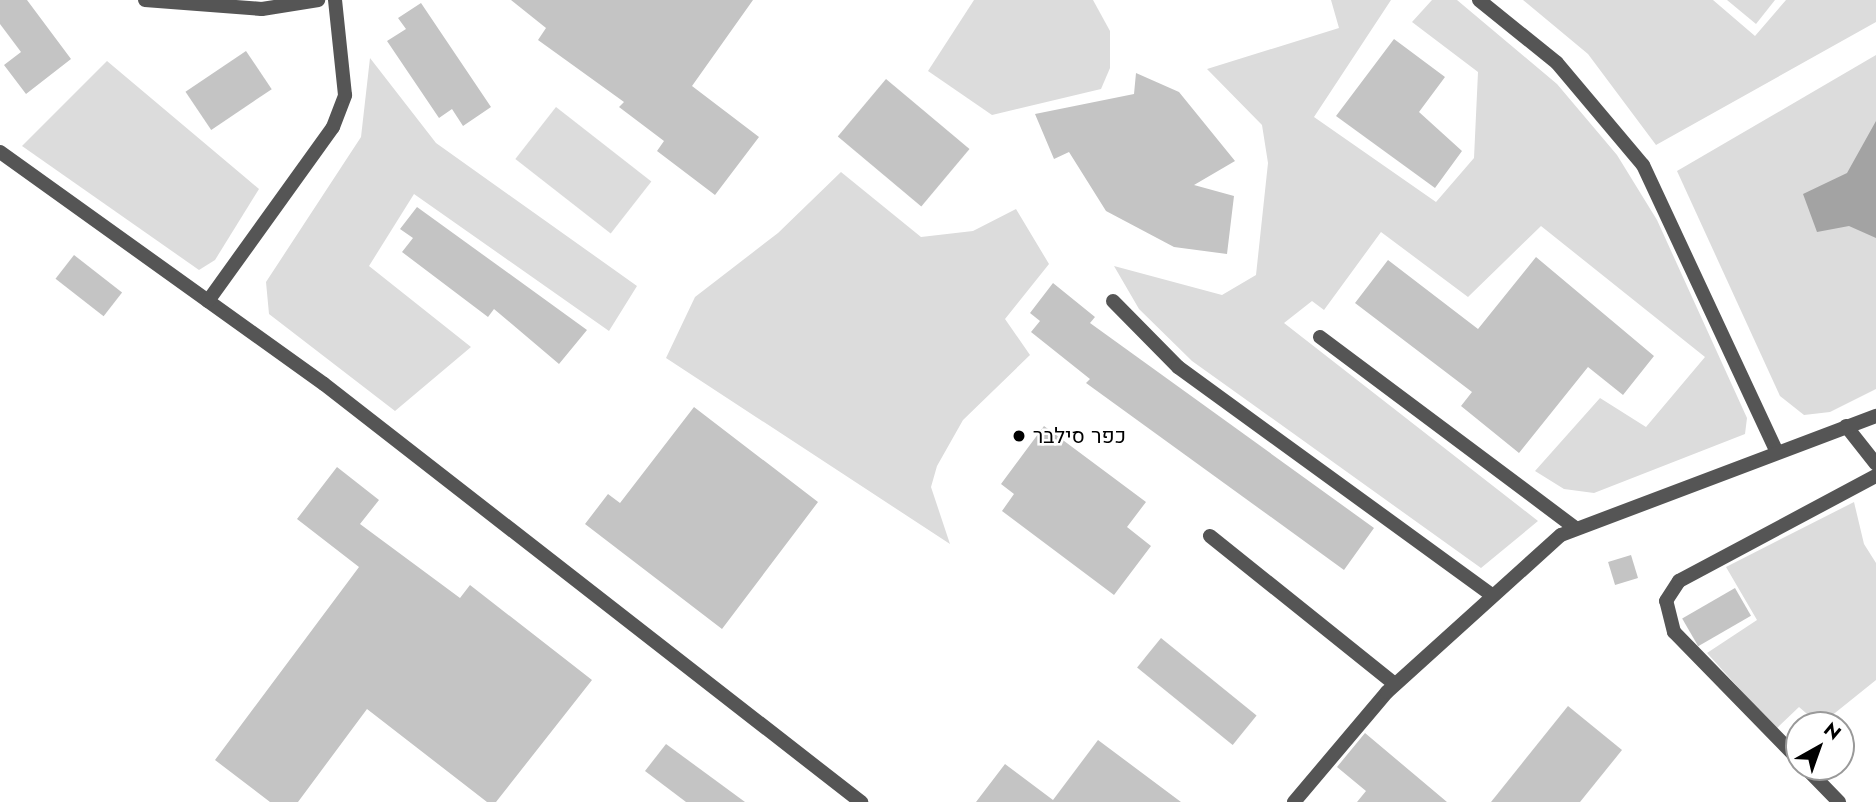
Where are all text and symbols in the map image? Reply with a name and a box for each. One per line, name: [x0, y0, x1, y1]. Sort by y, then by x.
place label: כפר סילבר: [1033, 423, 1126, 449]
marker: כפר סילבר: [1011, 428, 1027, 444]
north arrow: [1785, 711, 1855, 781]
text: N: [1818, 716, 1847, 746]

